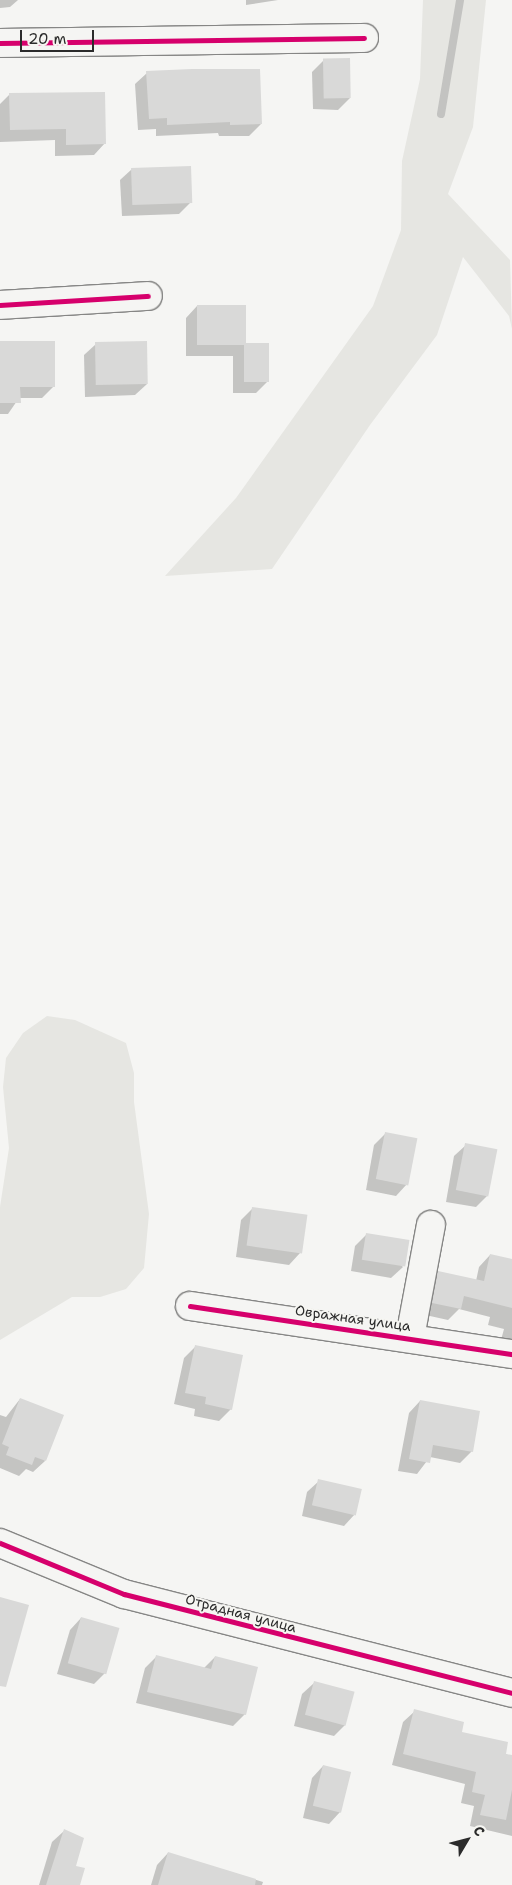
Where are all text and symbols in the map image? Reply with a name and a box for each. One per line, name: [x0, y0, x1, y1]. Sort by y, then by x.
scale bar: [22, 20, 96, 52]
text: 20 m: [28, 29, 67, 49]
street label: Овражная улица: [294, 1302, 412, 1334]
street label: Отрадная улица: [184, 1590, 298, 1636]
north arrow: [442, 1815, 492, 1865]
text: С: [469, 1822, 489, 1840]

